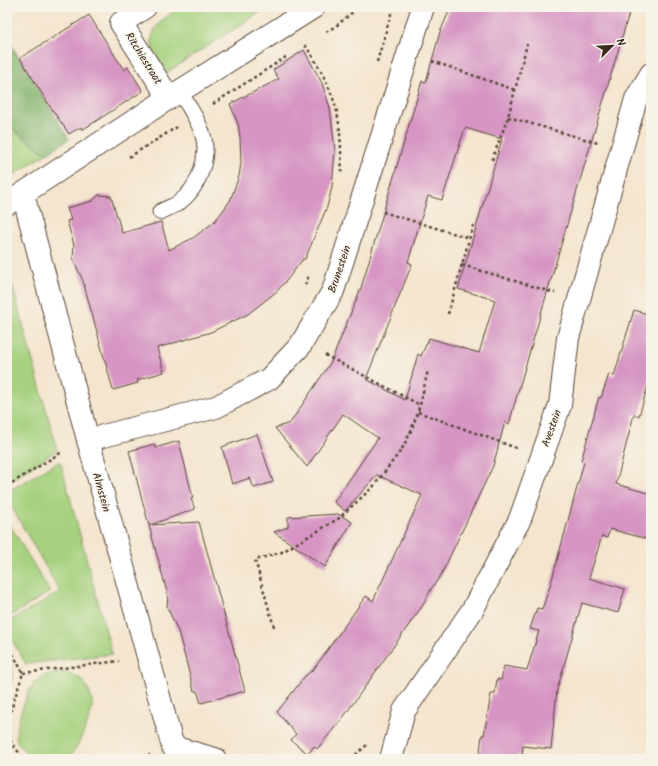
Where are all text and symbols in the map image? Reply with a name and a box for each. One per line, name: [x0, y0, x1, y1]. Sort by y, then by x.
north arrow: [592, 26, 632, 66]
street label: Ritchiestraat: [120, 29, 167, 89]
text: N: [611, 36, 630, 49]
street label: Brunestein: [323, 243, 356, 295]
street label: Avestein: [537, 407, 567, 450]
street label: Almstein: [87, 470, 115, 514]

